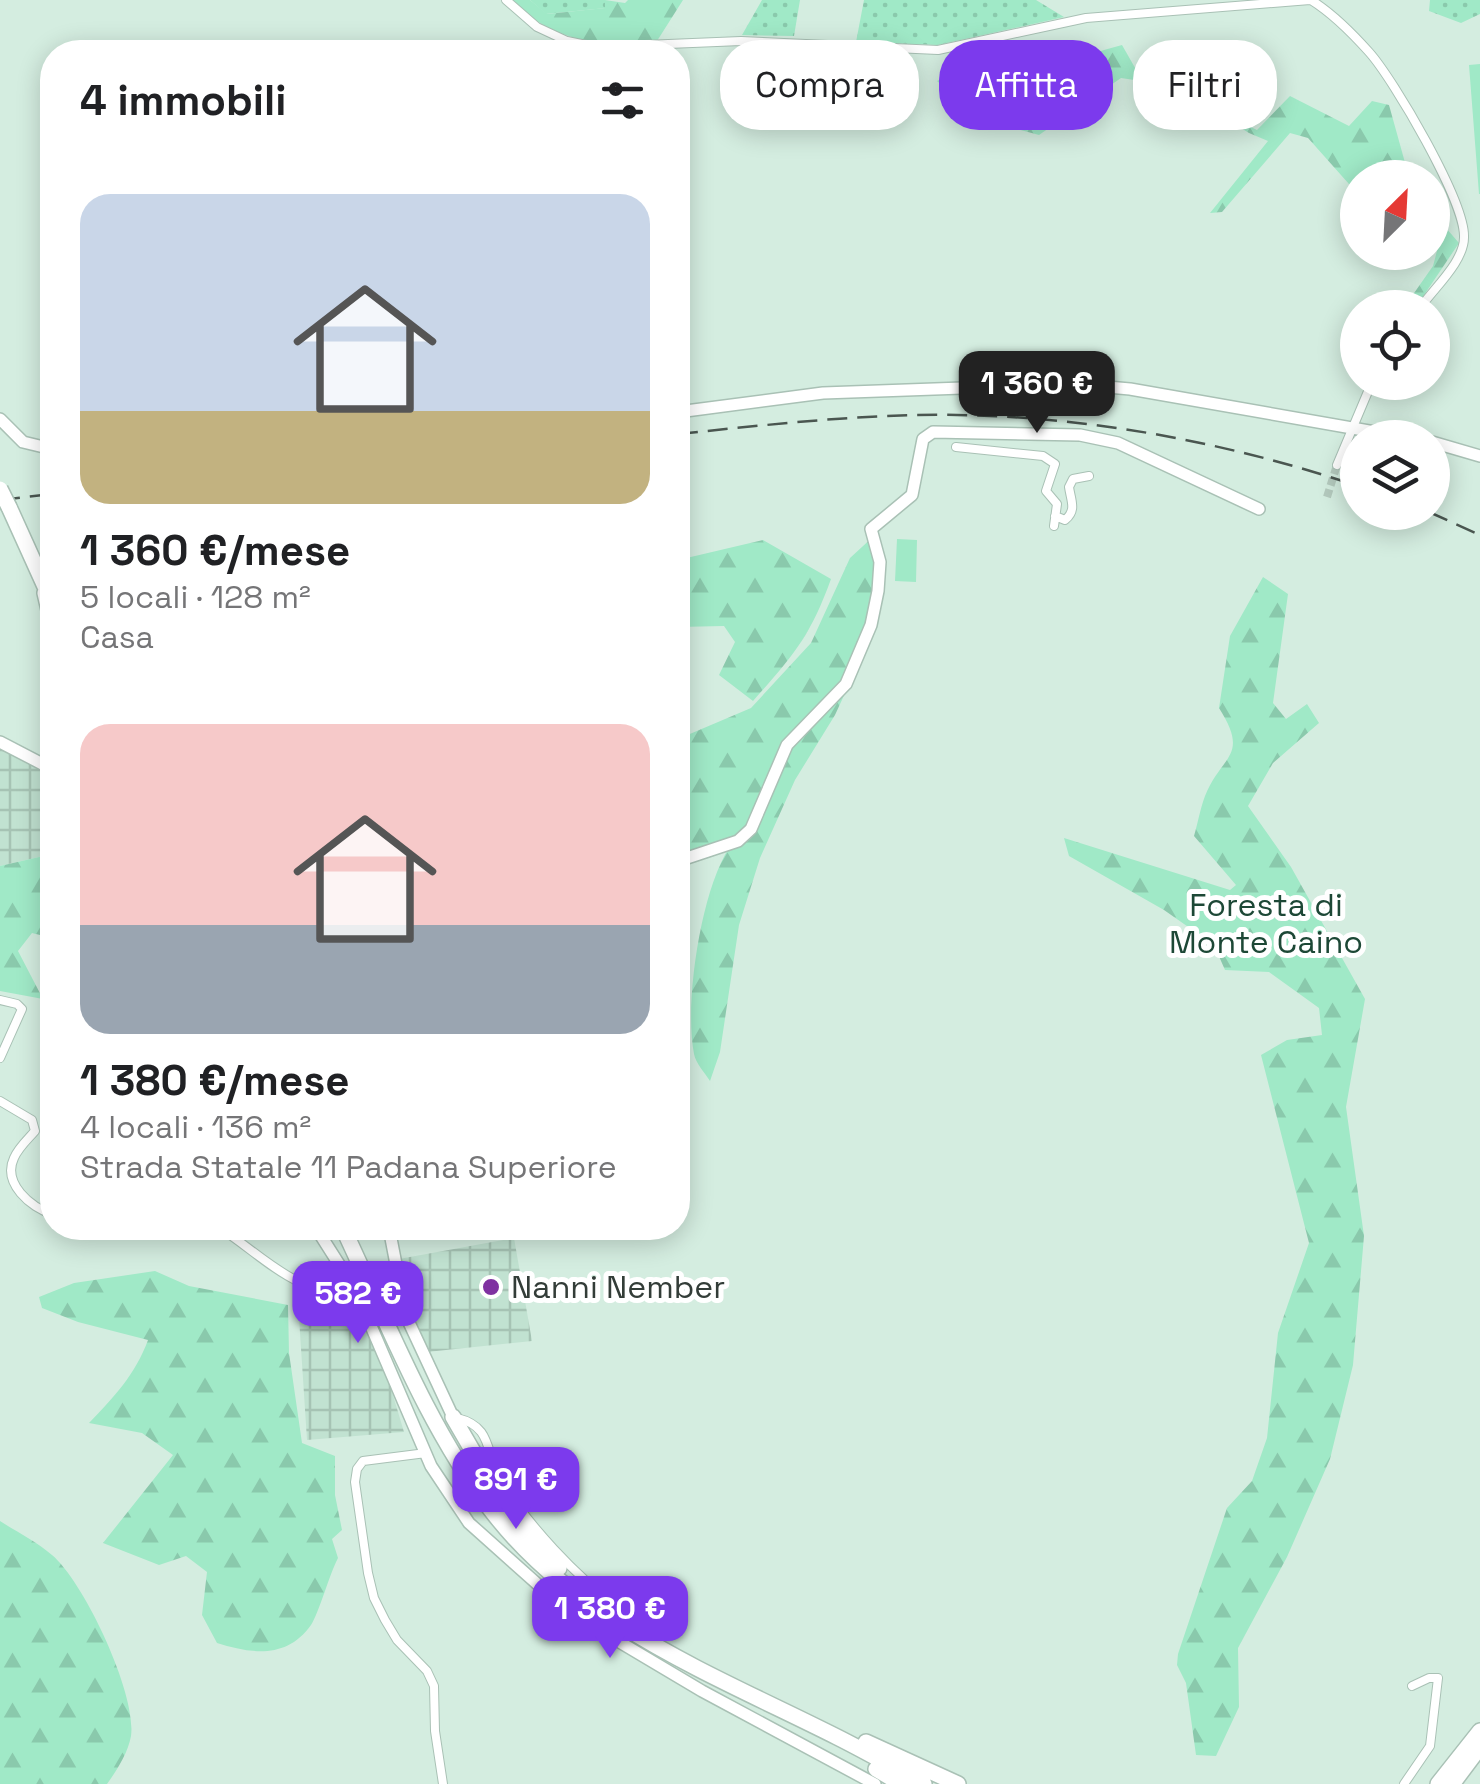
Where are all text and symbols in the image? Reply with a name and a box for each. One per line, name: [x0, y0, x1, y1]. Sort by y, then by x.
chip: Compra: [720, 40, 919, 130]
chip: Affitta: [939, 40, 1113, 130]
chip: Filtri: [1133, 40, 1277, 130]
icon: filters: [595, 73, 650, 128]
text: 4 immobili: [80, 74, 286, 127]
north arrow: [1340, 160, 1450, 270]
map controls: [1340, 160, 1450, 530]
icon: home: [275, 259, 455, 439]
button: locate: [1340, 290, 1450, 400]
pin: 1 360 €: [945, 351, 1129, 436]
text: 1 360 €: [981, 363, 1093, 403]
button: layers: [1340, 420, 1450, 530]
text: 1 360 €/mese: [80, 524, 350, 577]
text: 5 locali · 128 m²: [80, 577, 311, 617]
text: Casa: [80, 617, 154, 657]
icon: home: [275, 789, 455, 969]
park label: Foresta di Monte Caino: [1169, 885, 1363, 962]
text: 1 380 €/mese: [80, 1054, 349, 1107]
text: 4 locali · 136 m²: [80, 1107, 311, 1147]
text: Strada Statale 11 Padana Superiore: [80, 1147, 617, 1187]
pin: 582 €: [288, 1261, 428, 1346]
place label: Nanni Nember: [511, 1267, 725, 1307]
text: 582 €: [314, 1273, 402, 1313]
marker: Nanni Nember: [480, 1276, 502, 1298]
pin: 891 €: [446, 1447, 586, 1532]
text: 891 €: [474, 1459, 558, 1499]
pin: 1 380 €: [518, 1576, 702, 1661]
text: 1 380 €: [554, 1588, 666, 1628]

